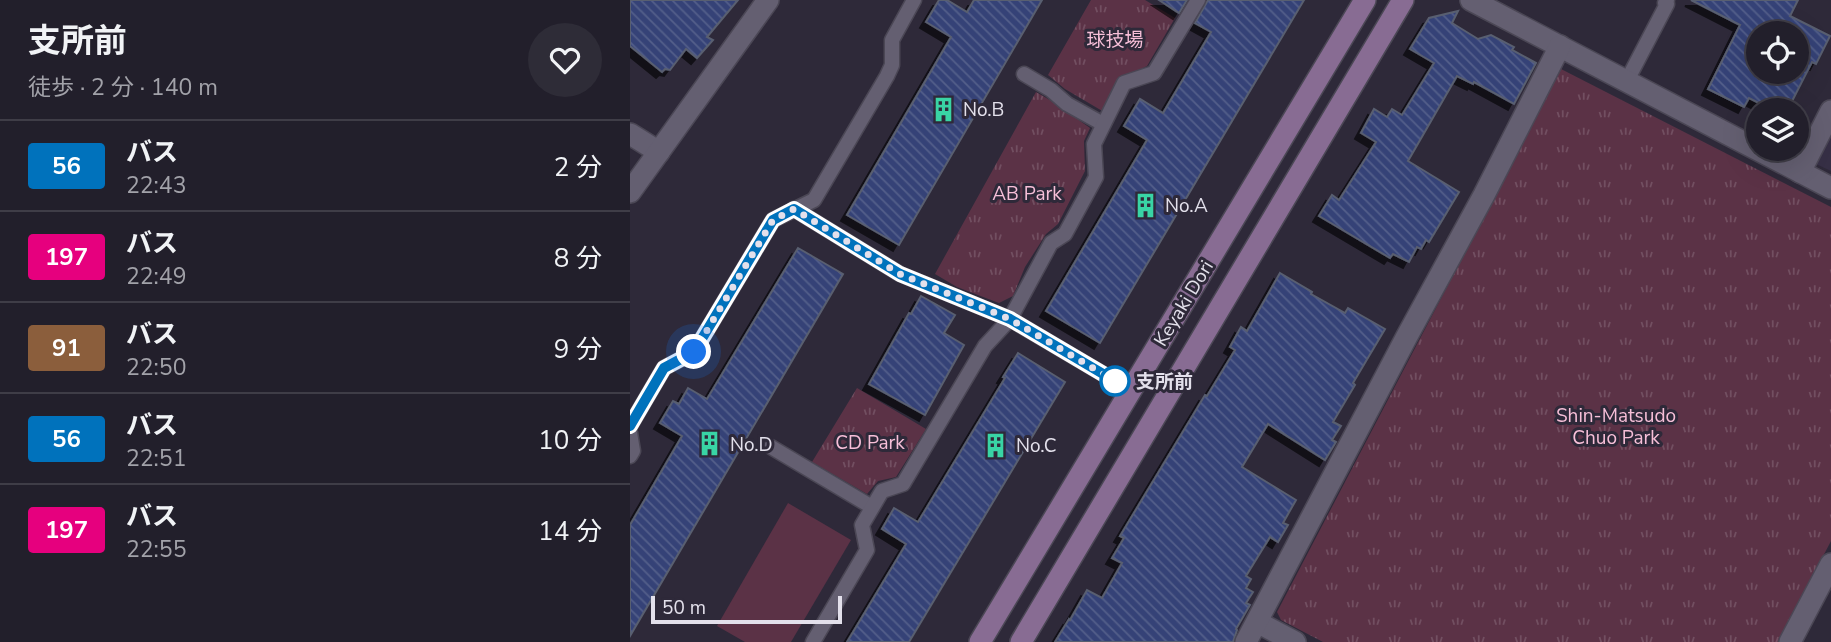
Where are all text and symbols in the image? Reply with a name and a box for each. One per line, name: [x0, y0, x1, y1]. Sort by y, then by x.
text: 支所前: [28, 19, 127, 64]
map controls: [1746, 21, 1809, 161]
button: locate: [1746, 21, 1809, 84]
button: heart: [528, 23, 602, 97]
park label: 球技場: [1086, 27, 1144, 53]
text: 徒歩 · 2 分 · 140 m: [28, 72, 218, 103]
building icon: No.B: [929, 95, 957, 123]
place label: No.B: [963, 97, 1004, 123]
button: layers: [1746, 98, 1809, 161]
text: バス: [126, 135, 178, 170]
text: 56: [52, 150, 81, 182]
text: 2 分: [554, 150, 602, 185]
text: 22:43: [126, 170, 186, 201]
park label: AB Park: [992, 181, 1062, 207]
building icon: No.A: [1131, 191, 1159, 219]
place label: No.A: [1165, 193, 1208, 219]
text: バス: [126, 226, 178, 261]
text: 197: [45, 241, 88, 273]
text: 8 分: [554, 241, 602, 276]
street label: Keyaki Dori: [1148, 256, 1220, 351]
text: 22:49: [126, 261, 186, 292]
text: バス: [126, 317, 178, 352]
text: 91: [52, 332, 81, 364]
text: 9 分: [554, 332, 602, 367]
your location: [676, 334, 711, 369]
text: 22:50: [126, 352, 186, 383]
marker: 支所前: [1100, 366, 1130, 396]
place label: 支所前: [1136, 369, 1193, 395]
park label: Shin-Matsudo Chuo Park: [1556, 403, 1676, 451]
text: バス: [126, 408, 178, 443]
text: 56: [52, 423, 81, 455]
text: 10 分: [538, 423, 602, 458]
building icon: No.D: [696, 430, 724, 458]
park label: CD Park: [835, 430, 905, 456]
building icon: No.C: [982, 431, 1010, 459]
place label: No.D: [730, 432, 773, 458]
place label: No.C: [1016, 433, 1057, 459]
text: 22:51: [126, 443, 186, 474]
text: バス: [126, 499, 178, 534]
text: 197: [45, 514, 88, 546]
text: 14 分: [538, 514, 602, 549]
text: 22:55: [126, 534, 186, 565]
scale bar: [651, 593, 842, 625]
text: 50 m: [662, 595, 706, 621]

